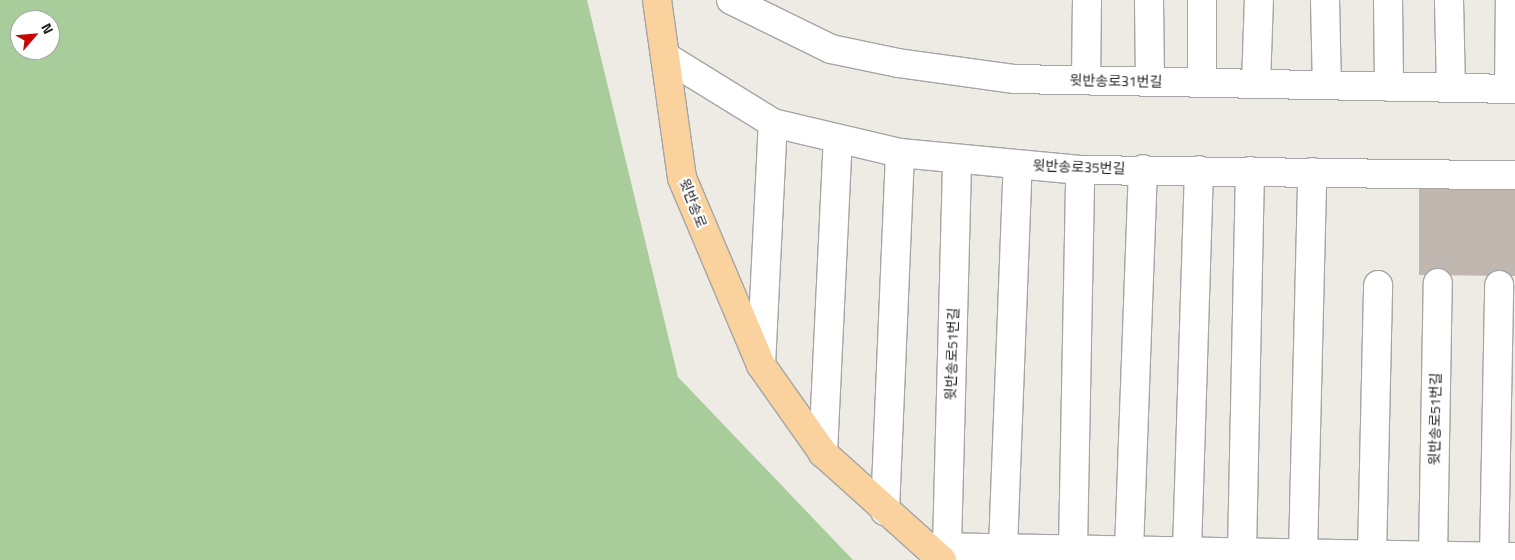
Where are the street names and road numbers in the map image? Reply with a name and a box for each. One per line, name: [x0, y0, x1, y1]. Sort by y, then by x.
street label: 윗반송로31번길: [1069, 72, 1163, 90]
street label: 윗반송로35번길: [1032, 157, 1126, 177]
street label: 윗반송로: [676, 176, 710, 230]
street label: 윗반송로51번길: [942, 307, 962, 401]
street label: 윗반송로51번길: [1426, 372, 1444, 466]

